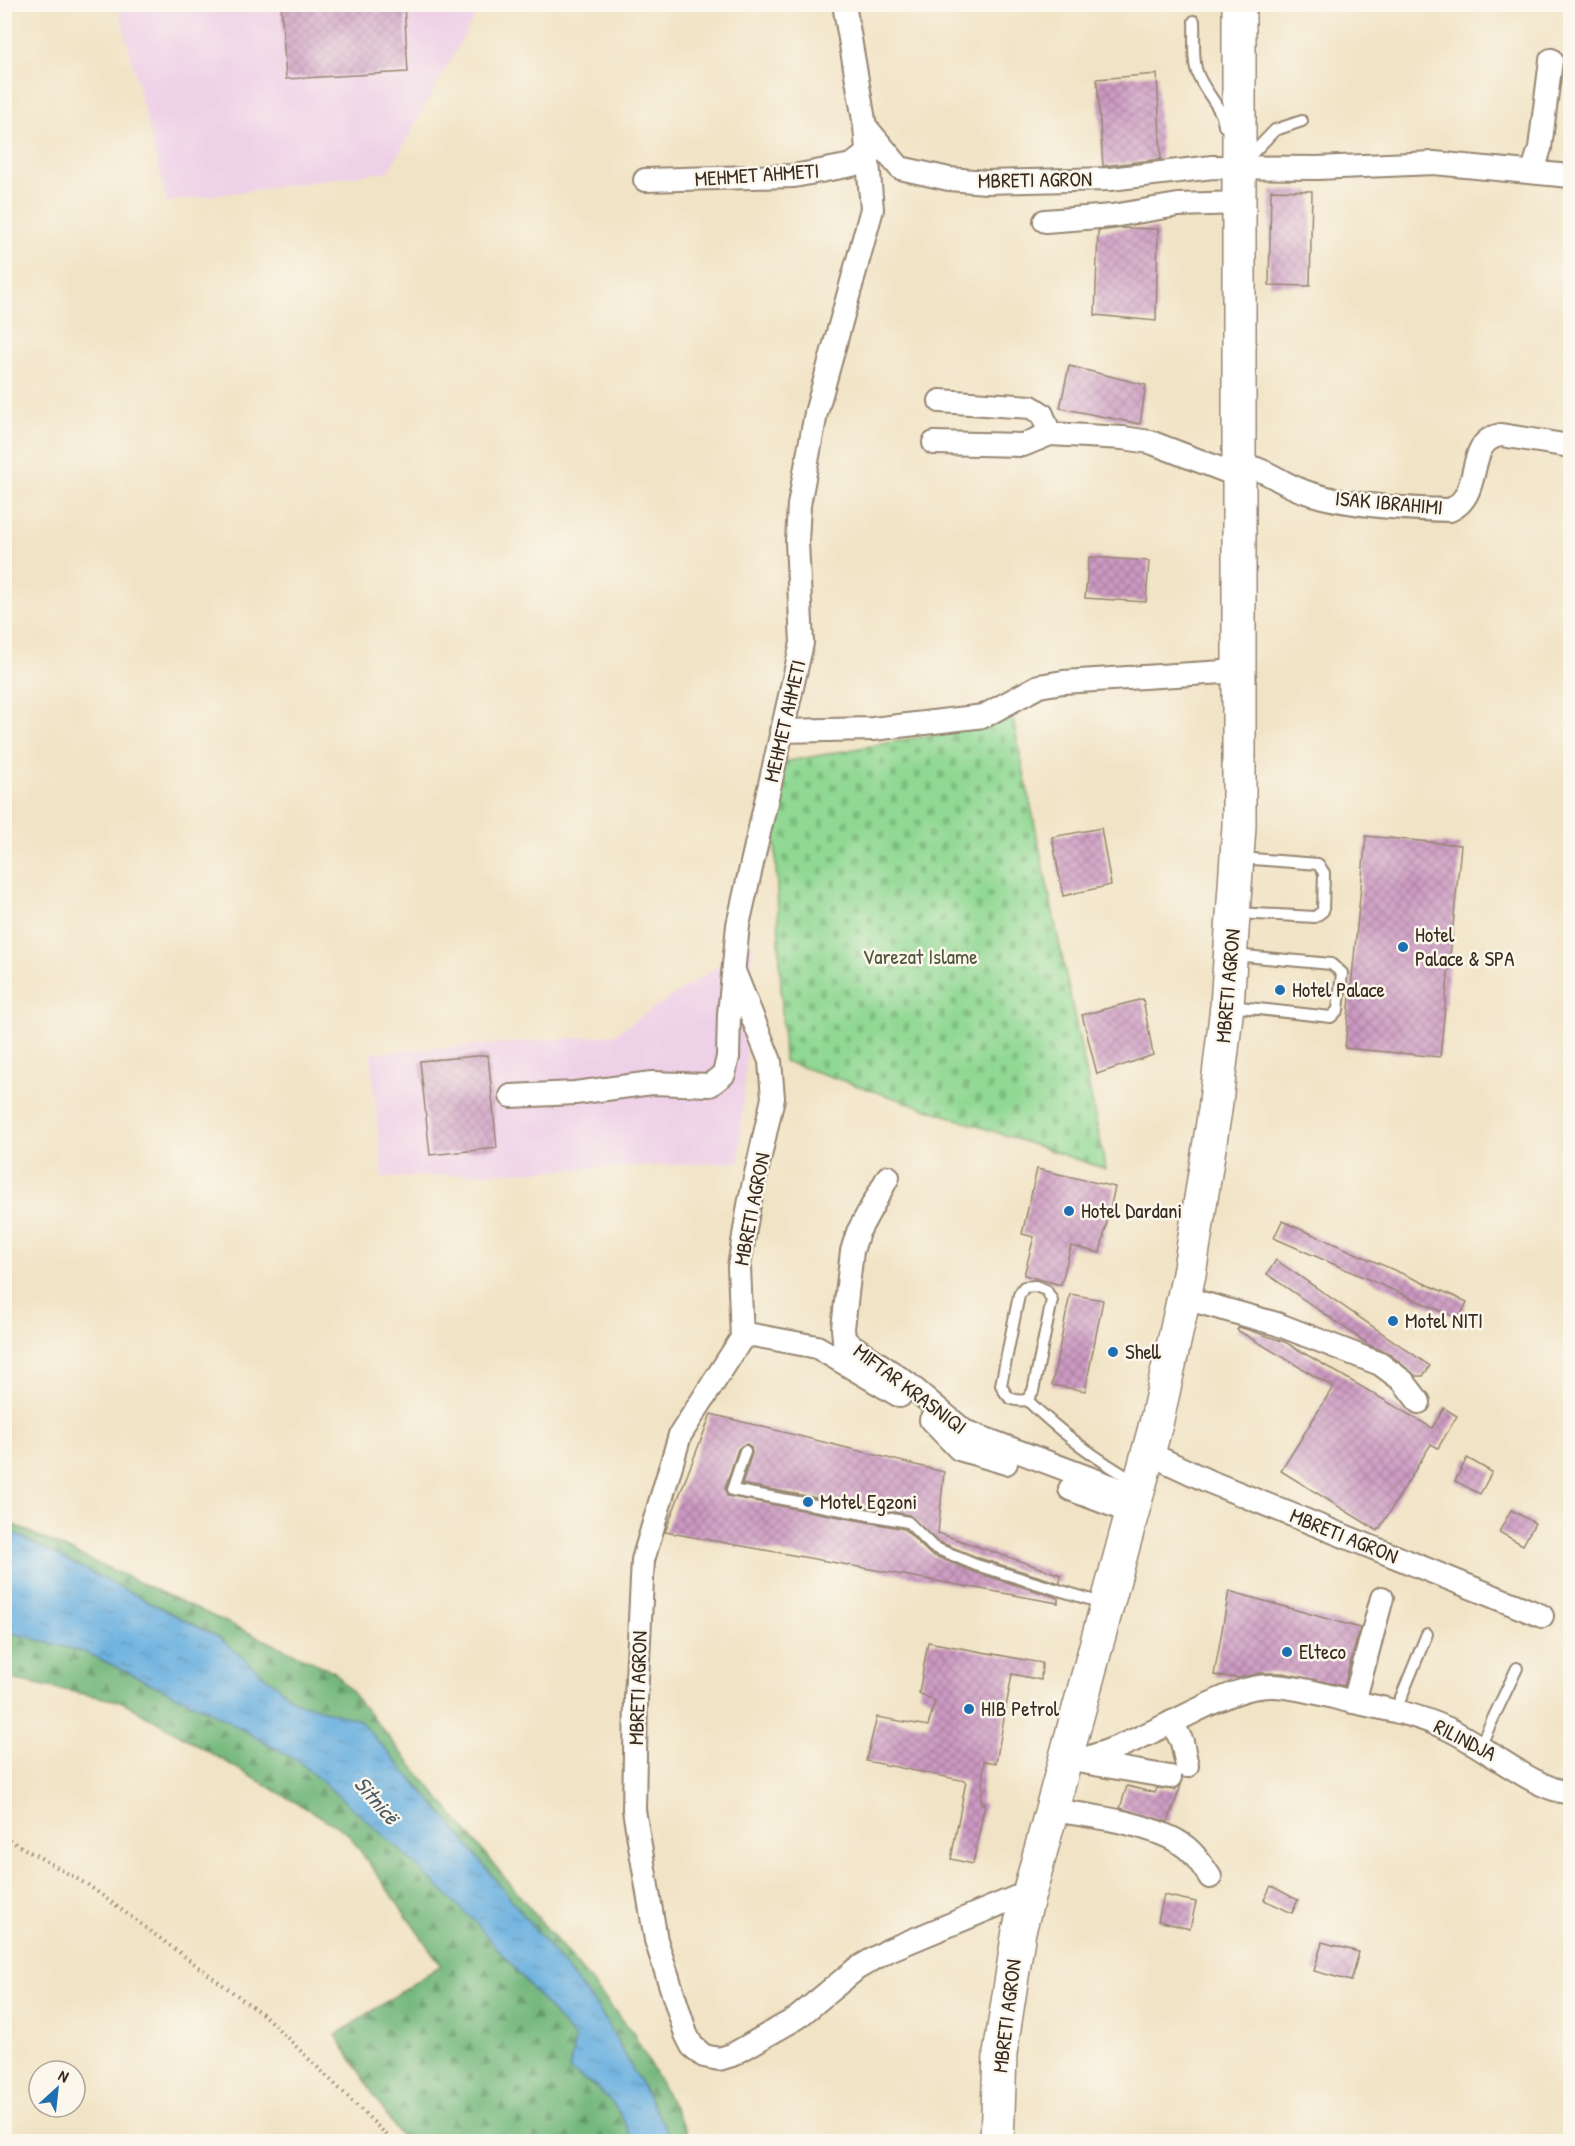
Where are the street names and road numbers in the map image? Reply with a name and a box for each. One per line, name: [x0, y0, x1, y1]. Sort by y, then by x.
street label: MEHMET AHMETI: [694, 156, 820, 193]
street label: MBRETI AGRON: [978, 164, 1092, 195]
street label: ISAK IBRAHIMI: [1334, 483, 1444, 522]
street label: MEHMET AHMETI: [756, 657, 813, 785]
street label: MBRETI AGRON: [1208, 928, 1247, 1044]
street label: MBRETI AGRON: [726, 1150, 777, 1268]
street label: MIFTAR KRASNIQI: [848, 1336, 973, 1441]
street label: MBRETI AGRON: [1286, 1501, 1403, 1570]
street label: MBRETI AGRON: [621, 1630, 654, 1746]
street label: RILINDJA: [1429, 1712, 1501, 1768]
street label: MBRETI AGRON: [985, 1957, 1028, 2074]

